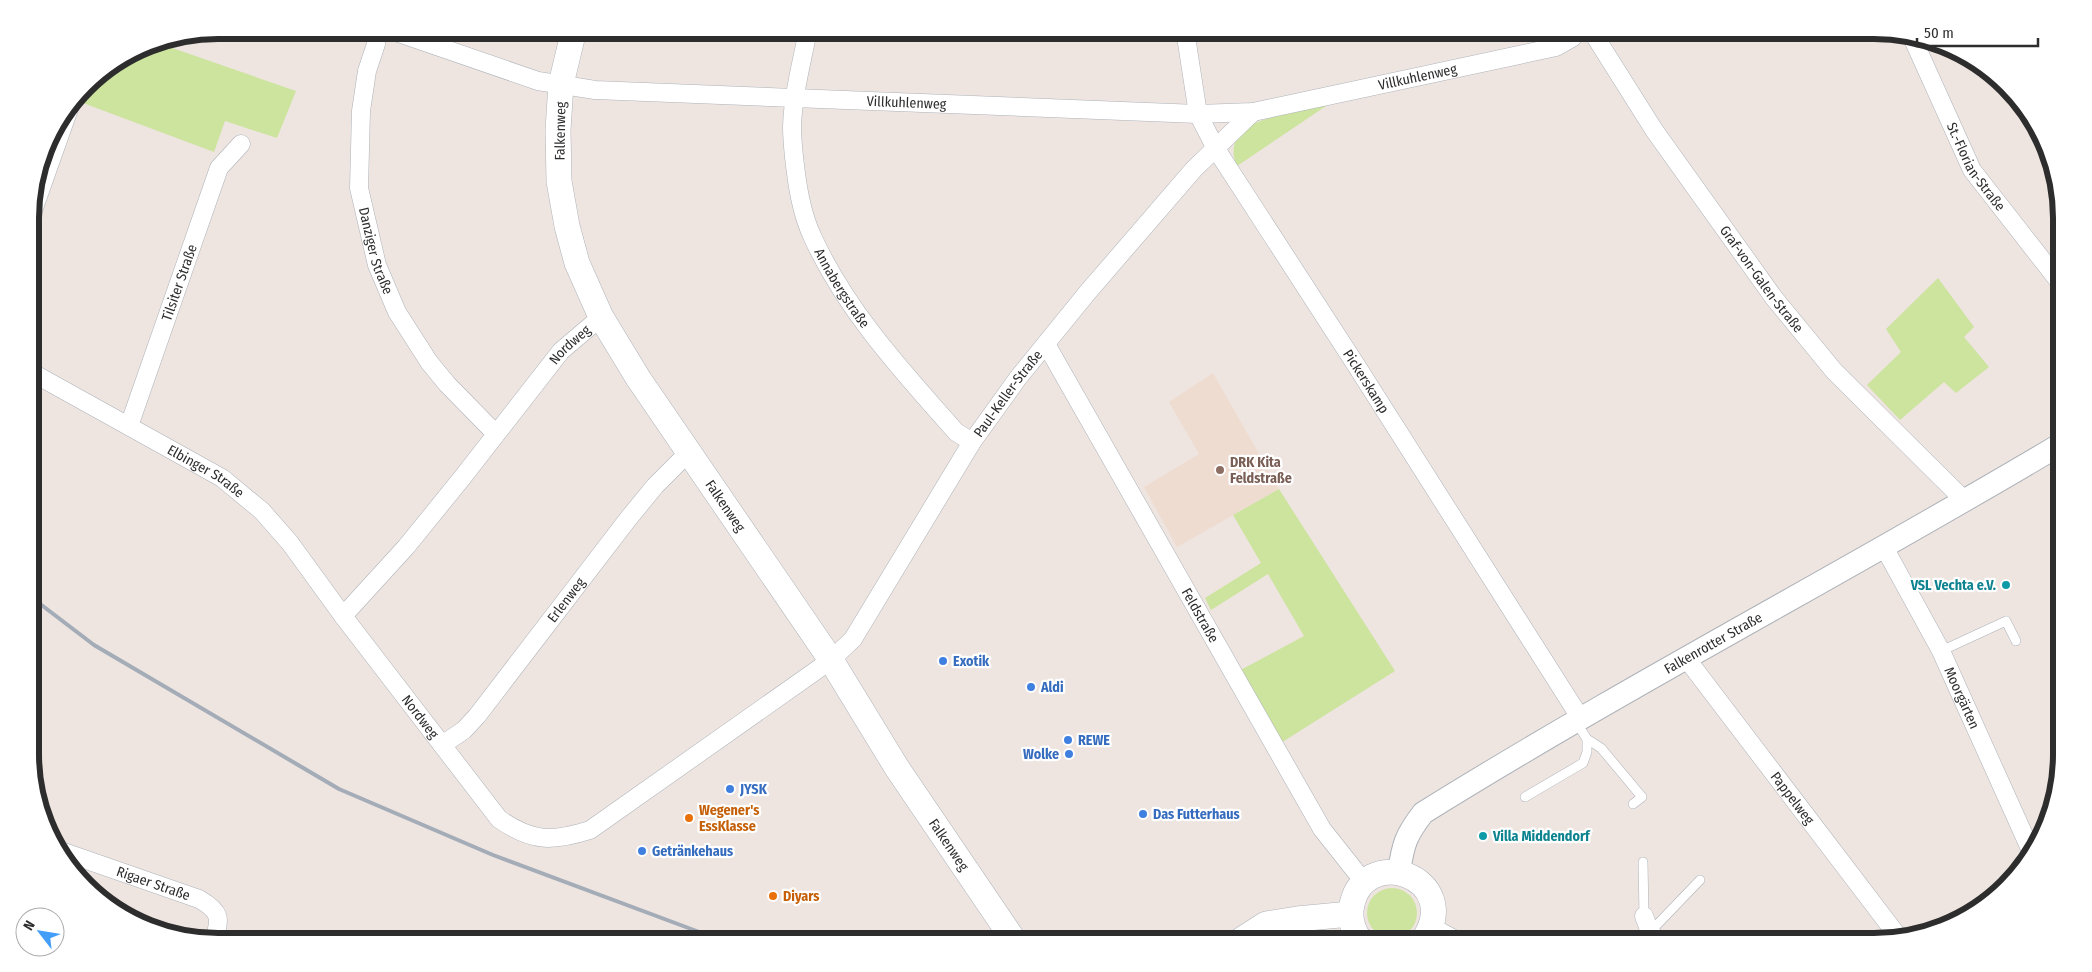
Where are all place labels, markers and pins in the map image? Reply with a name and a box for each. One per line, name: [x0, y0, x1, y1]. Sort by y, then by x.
place label: DRK Kita Feldstraße: [1230, 454, 1292, 487]
marker: DRK Kita Feldstraße: [1214, 464, 1226, 476]
place label: VSL Vechta e.V.: [1910, 577, 1996, 594]
marker: VSL Vechta e.V.: [2000, 579, 2012, 591]
place label: Exotik: [953, 653, 990, 670]
marker: Exotik: [937, 655, 949, 667]
place label: Aldi: [1040, 679, 1064, 696]
marker: Aldi: [1025, 681, 1037, 693]
place label: REWE: [1078, 732, 1110, 749]
marker: REWE: [1062, 734, 1074, 746]
place label: Wolke: [1023, 746, 1059, 763]
marker: Wolke: [1063, 748, 1075, 760]
place label: JYSK: [739, 781, 768, 798]
marker: JYSK: [724, 783, 736, 795]
place label: Wegener's EssKlasse: [699, 802, 759, 835]
place label: Das Futterhaus: [1153, 806, 1240, 823]
marker: Das Futterhaus: [1137, 808, 1149, 820]
marker: Wegener's EssKlasse: [683, 812, 695, 824]
place label: Villa Middendorf: [1492, 828, 1591, 845]
marker: Villa Middendorf: [1477, 830, 1489, 842]
place label: Getränkehaus: [652, 843, 733, 860]
marker: Getränkehaus: [636, 845, 648, 857]
place label: Diyars: [783, 888, 819, 905]
marker: Diyars: [767, 890, 779, 902]

